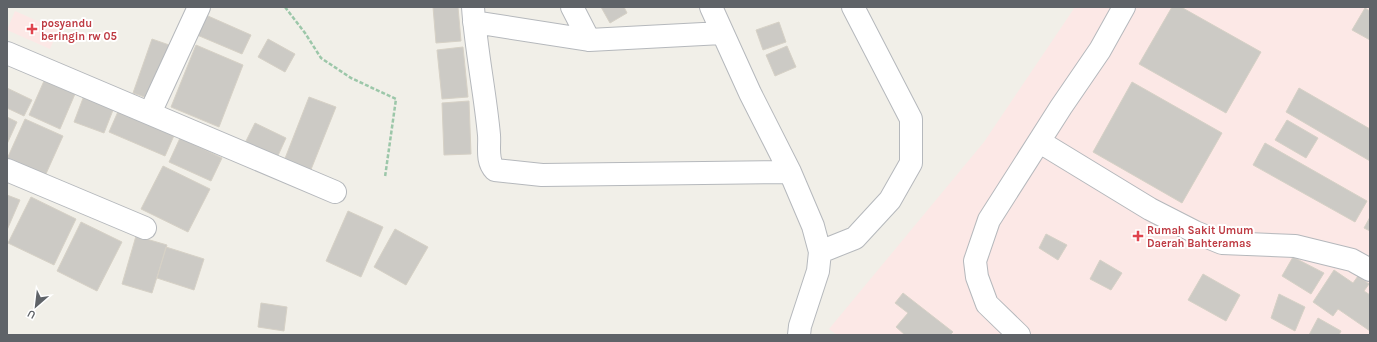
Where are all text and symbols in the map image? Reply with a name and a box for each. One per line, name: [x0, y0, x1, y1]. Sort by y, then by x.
place label: posyandu beringin rw 05: [41, 17, 117, 43]
marker: posyandu beringin rw 05: [26, 23, 38, 35]
place label: Rumah Sakit Umum Daerah Bahteramas: [1147, 224, 1254, 250]
marker: Rumah Sakit Umum Daerah Bahteramas: [1132, 230, 1144, 242]
north arrow: [16, 286, 56, 326]
text: U: [25, 307, 38, 322]

